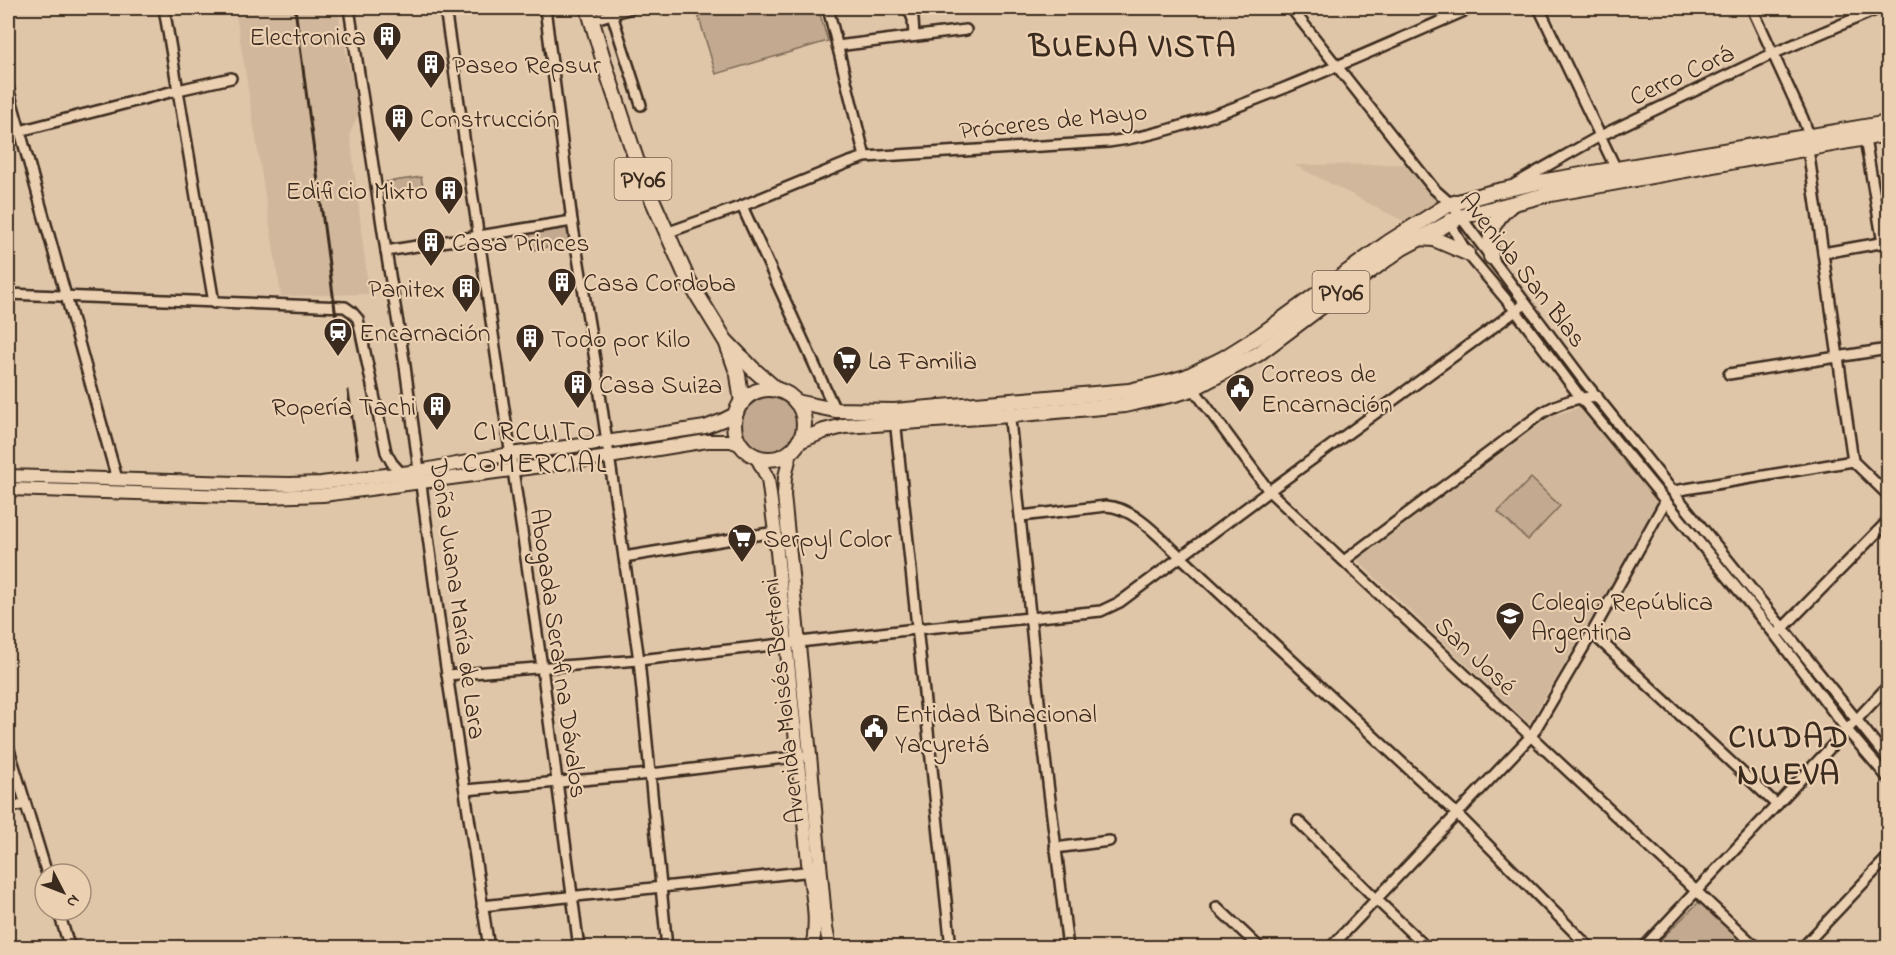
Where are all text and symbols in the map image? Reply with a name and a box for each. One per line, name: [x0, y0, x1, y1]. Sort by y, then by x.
place label: Electronica: [249, 20, 366, 58]
building icon: Electronica: [371, 20, 403, 62]
district label: BUENA VISTA: [1027, 25, 1237, 72]
street label: Cerro Corá: [1624, 36, 1741, 117]
building icon: Paseo Repsur: [415, 48, 447, 90]
place label: Paseo Repsur: [452, 48, 602, 86]
street label: Próceres de Mayo: [957, 94, 1149, 152]
building icon: Construcción: [383, 102, 415, 144]
place label: Construcción: [420, 102, 560, 140]
road number: PY06: [614, 158, 672, 200]
place label: Edificio Mixto: [286, 174, 428, 212]
building icon: Edificio Mixto: [433, 174, 465, 216]
street label: Avenida San Blas: [1449, 185, 1595, 357]
building icon: Casa Princes: [415, 226, 447, 268]
place label: Casa Princes: [452, 226, 590, 264]
building icon: Casa Cordoba: [546, 266, 578, 308]
place label: Casa Cordoba: [583, 266, 736, 304]
road number: PY06: [1312, 271, 1370, 313]
place label: Panitex: [368, 272, 445, 310]
building icon: Panitex: [450, 272, 482, 314]
station icon: Encarnación: [322, 316, 354, 358]
place label: Encarnación: [359, 316, 491, 354]
building icon: Todo por Kilo: [514, 322, 546, 364]
place label: Todo por Kilo: [551, 322, 690, 360]
supermarket icon: La Familia: [831, 344, 863, 386]
place label: La Familia: [868, 344, 977, 382]
place label: Correos de Encarnación: [1261, 357, 1393, 425]
building icon: Casa Suiza: [562, 368, 594, 410]
place label: Casa Suiza: [599, 368, 722, 406]
public building icon: Correos de Encarnación: [1224, 372, 1256, 414]
place label: Ropería Tachi: [272, 390, 416, 428]
building icon: Ropería Tachi: [421, 390, 453, 432]
district label: CIRCUITO COMERCIAL: [462, 413, 608, 486]
street label: Doña Juana María de Lara: [417, 456, 495, 742]
street label: Abogada Serafina Dávalos: [518, 506, 596, 801]
supermarket icon: Serpyl Color: [726, 522, 758, 564]
place label: Serpyl Color: [763, 522, 893, 560]
street label: Avenida Moisés Bertoni: [753, 576, 817, 825]
place label: Colegio República Argentina: [1531, 585, 1713, 653]
school or university icon: Colegio República Argentina: [1494, 600, 1526, 642]
street label: San José: [1424, 609, 1524, 706]
place label: Entidad Binacional Yacyretá: [895, 697, 1097, 765]
public building icon: Entidad Binacional Yacyretá: [858, 712, 890, 754]
district label: CIUDAD NUEVA: [1728, 716, 1850, 800]
north arrow: [33, 862, 93, 922]
text: N: [60, 889, 85, 913]

